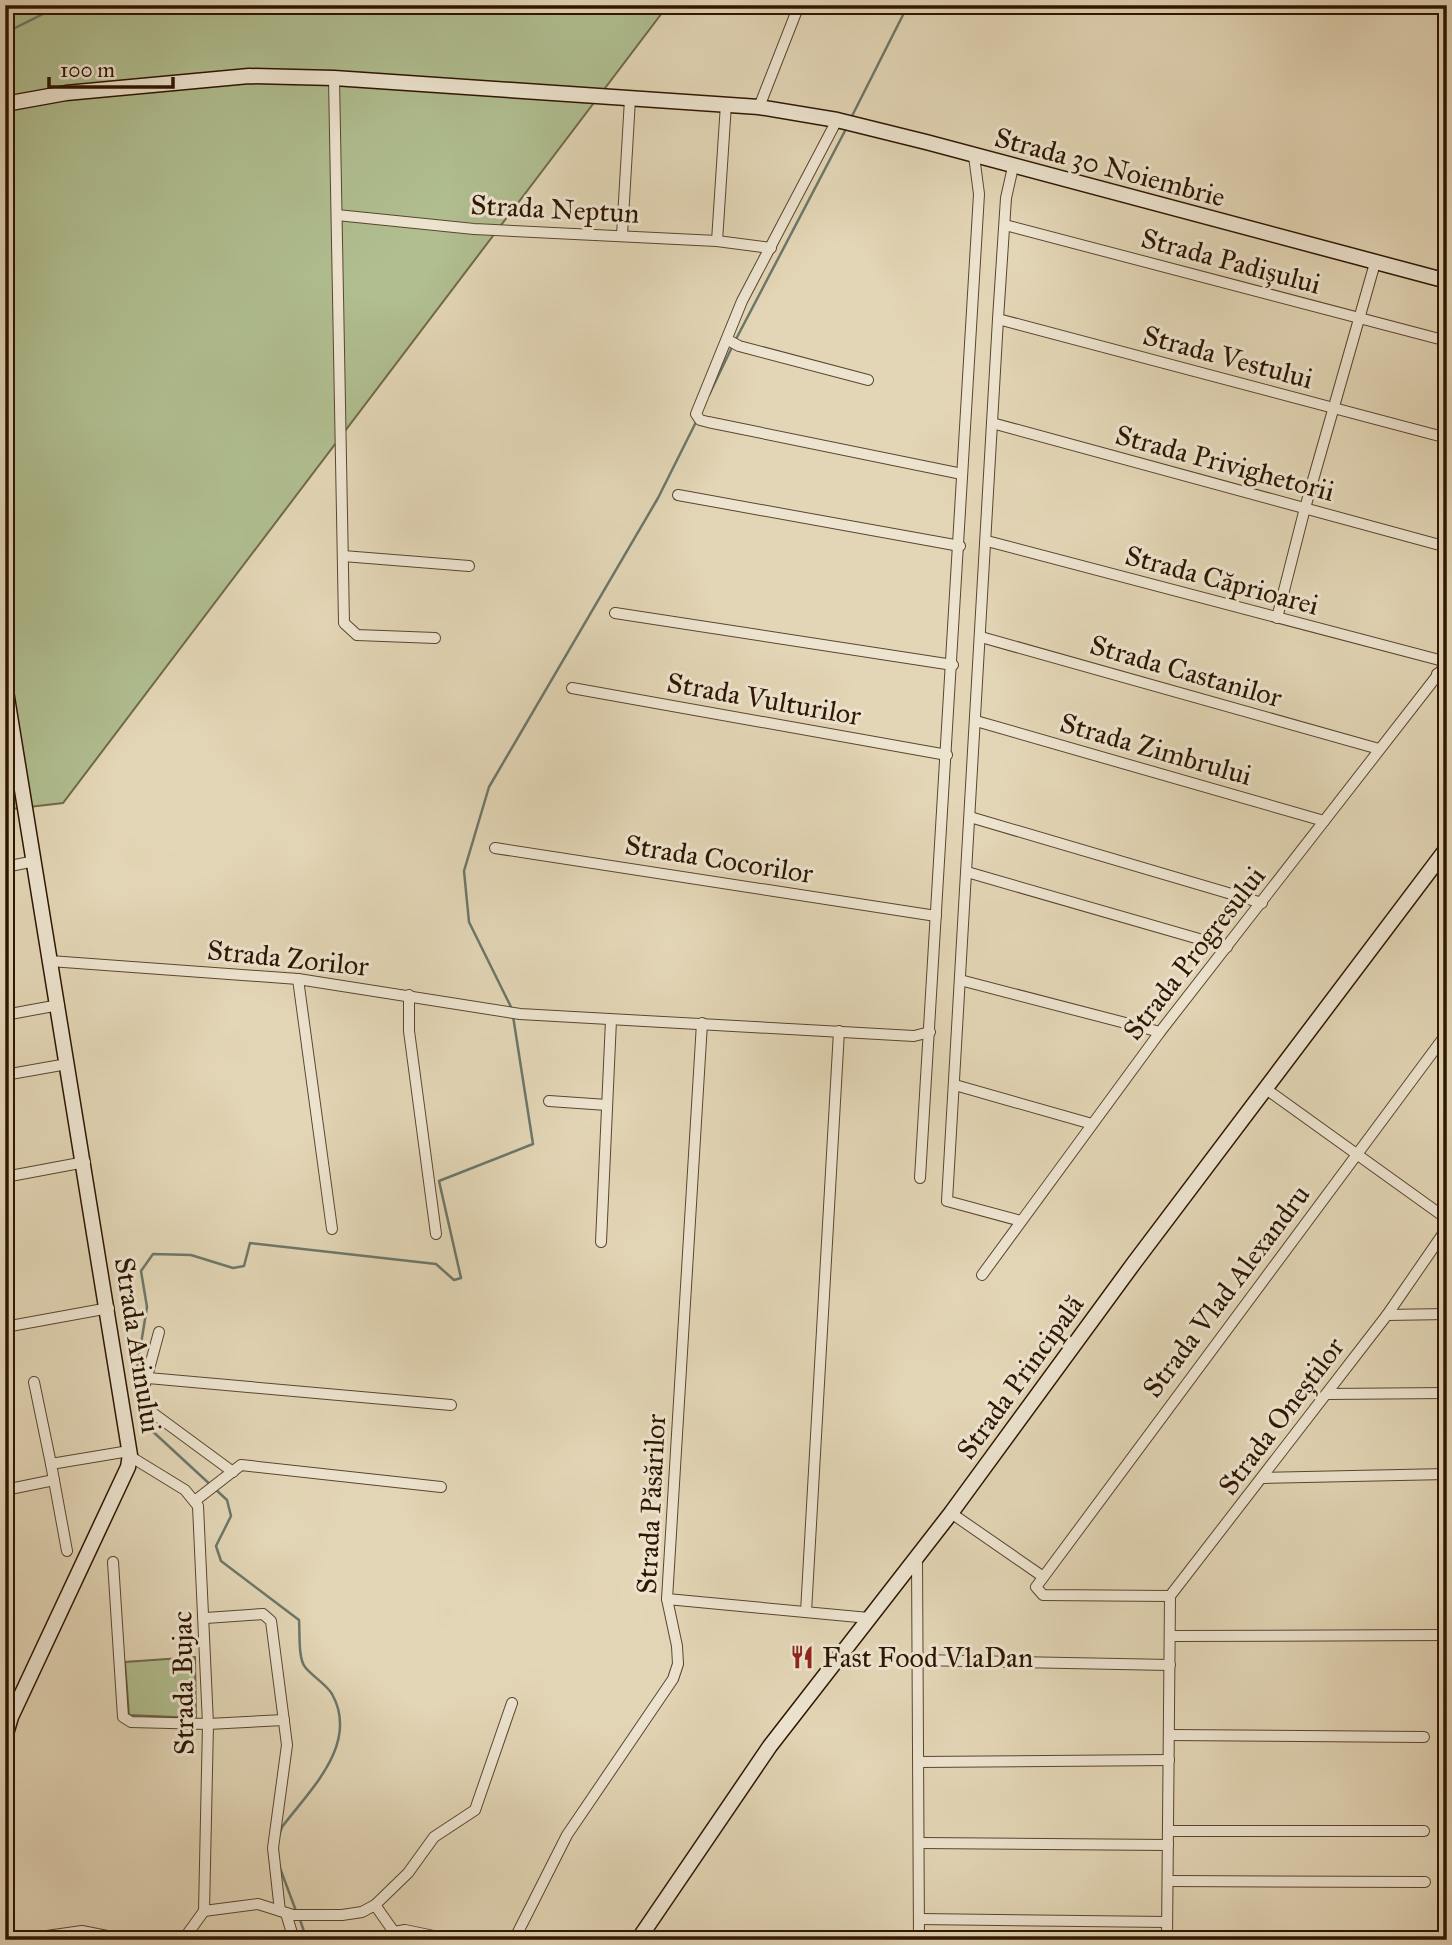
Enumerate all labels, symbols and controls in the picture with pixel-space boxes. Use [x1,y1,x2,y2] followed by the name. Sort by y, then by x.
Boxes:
[49,46,173,90] scale bar
[60,57,115,83] text: 100 m
[991,119,1229,215] street label: Strada 30 Noiembrie
[470,187,640,231] street label: Strada Neptun
[1137,220,1325,302] street label: Strada Padișului
[1139,318,1317,397] street label: Strada Vestului
[1112,417,1339,509] street label: Strada Privighetorii
[1121,537,1323,623] street label: Strada Căprioarei
[1086,627,1287,715] street label: Strada Castanilor
[664,665,864,733] street label: Strada Vulturilor
[1056,705,1256,793] street label: Strada Zimbrului
[622,827,816,891] street label: Strada Cocorilor
[1115,859,1273,1047] street label: Strada Progresului
[205,932,371,984] street label: Strada Zorilor
[1135,1178,1317,1404] street label: Strada Vlad Alexandru
[107,1255,169,1436] street label: Strada Arinului
[949,1288,1091,1466] street label: Strada Principală
[1210,1330,1352,1502] street label: Strada Oneștilor
[629,1413,673,1595] street label: Strada Păsărilor
[164,1611,202,1755] street label: Strada Bujac
[822,1640,1033,1675] place label: Fast Food VlaDan
[788,1643,816,1671] restaurant icon: Fast Food VlaDan

